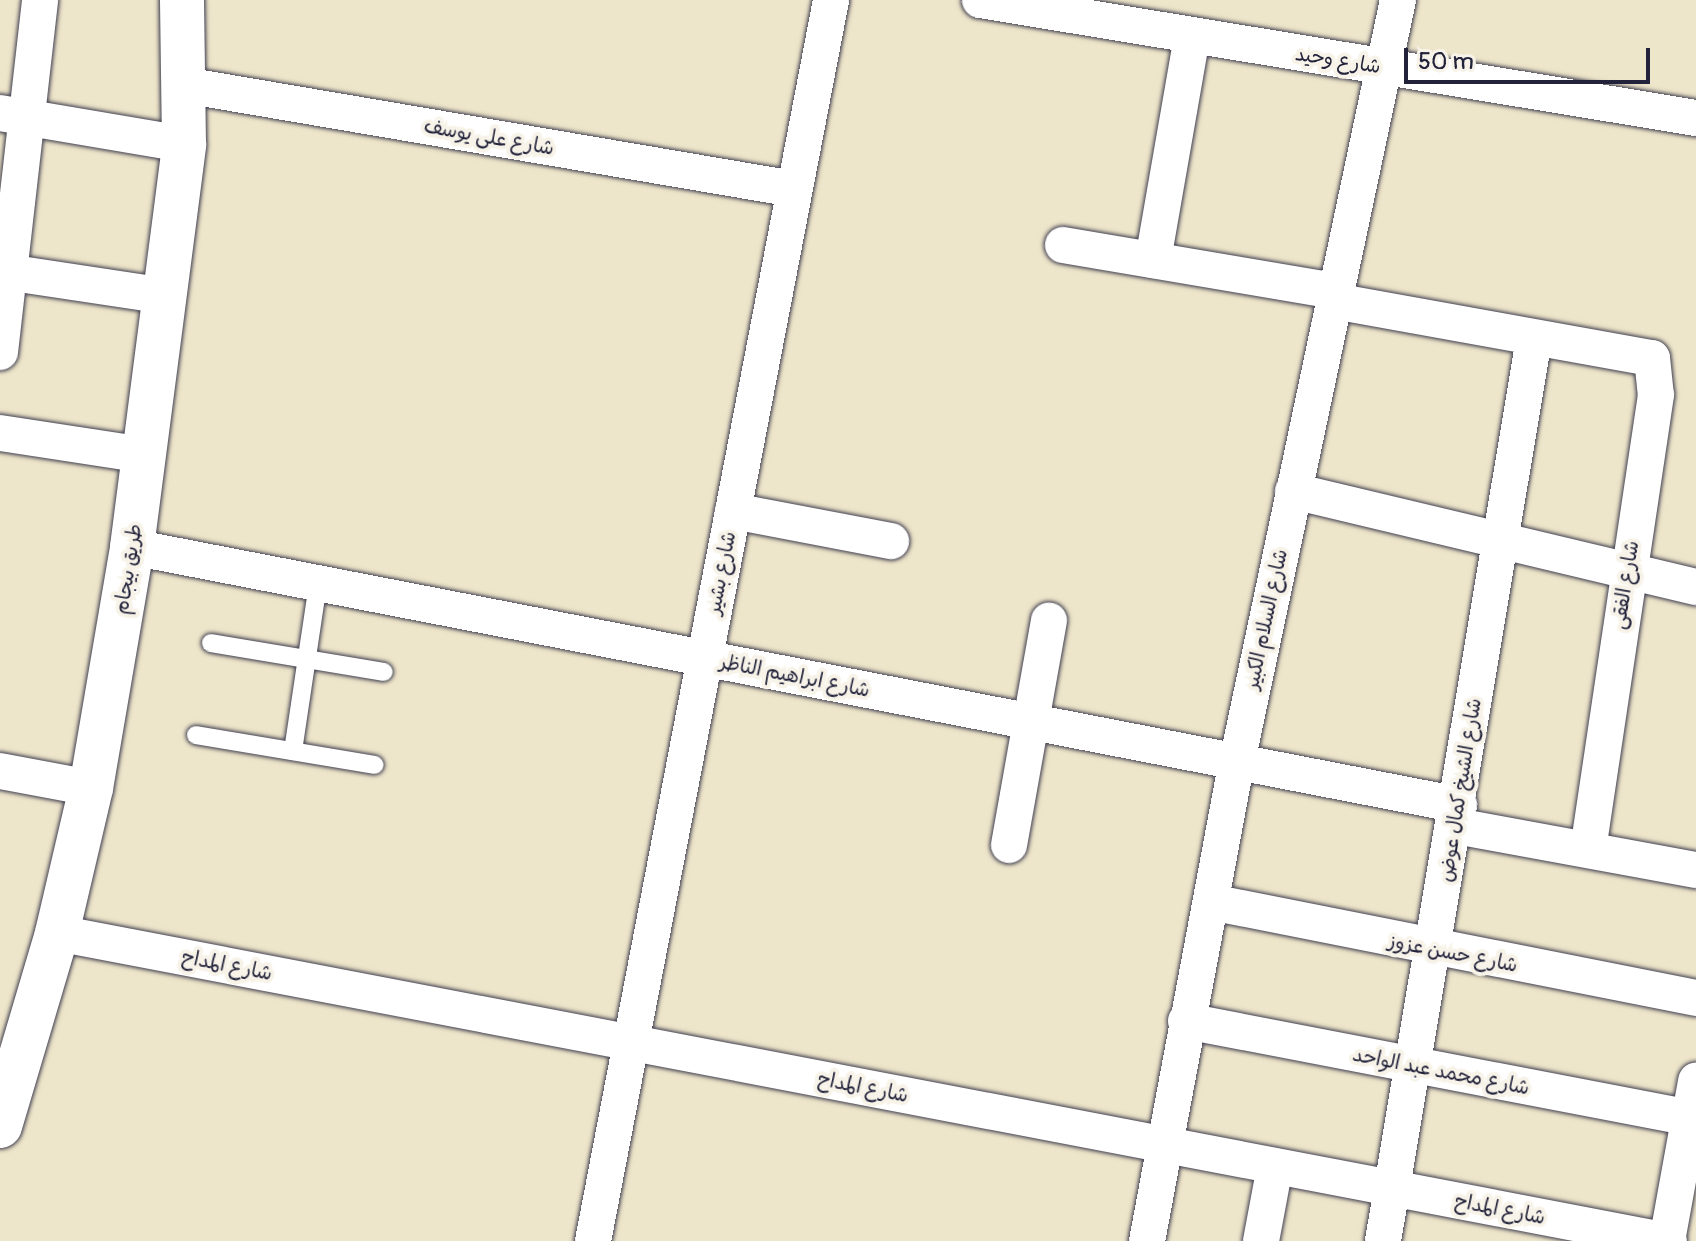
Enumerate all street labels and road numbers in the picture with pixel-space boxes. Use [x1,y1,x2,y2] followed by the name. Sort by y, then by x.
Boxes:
[1294,41,1382,79] street label: شارع وحيد
[422,114,556,160] street label: شارع على يوسف
[109,522,147,616] street label: طريق بيجام
[701,529,741,617] street label: شارع بشير
[1606,539,1644,631] street label: شارع الفقى
[1239,547,1293,691] street label: شارع السلام الكبير
[718,650,872,702] street label: شارع ابراهيم الناظر
[1434,696,1486,884] street label: شارع الشيخ كمال عوض
[1386,929,1520,977] street label: شارع حسن عزوز
[180,944,274,986] street label: شارع المداح
[1350,1042,1532,1100] street label: شارع محمد عبد الواحد
[816,1066,910,1108] street label: شارع المداح
[1453,1188,1547,1230] street label: شارع المداح

